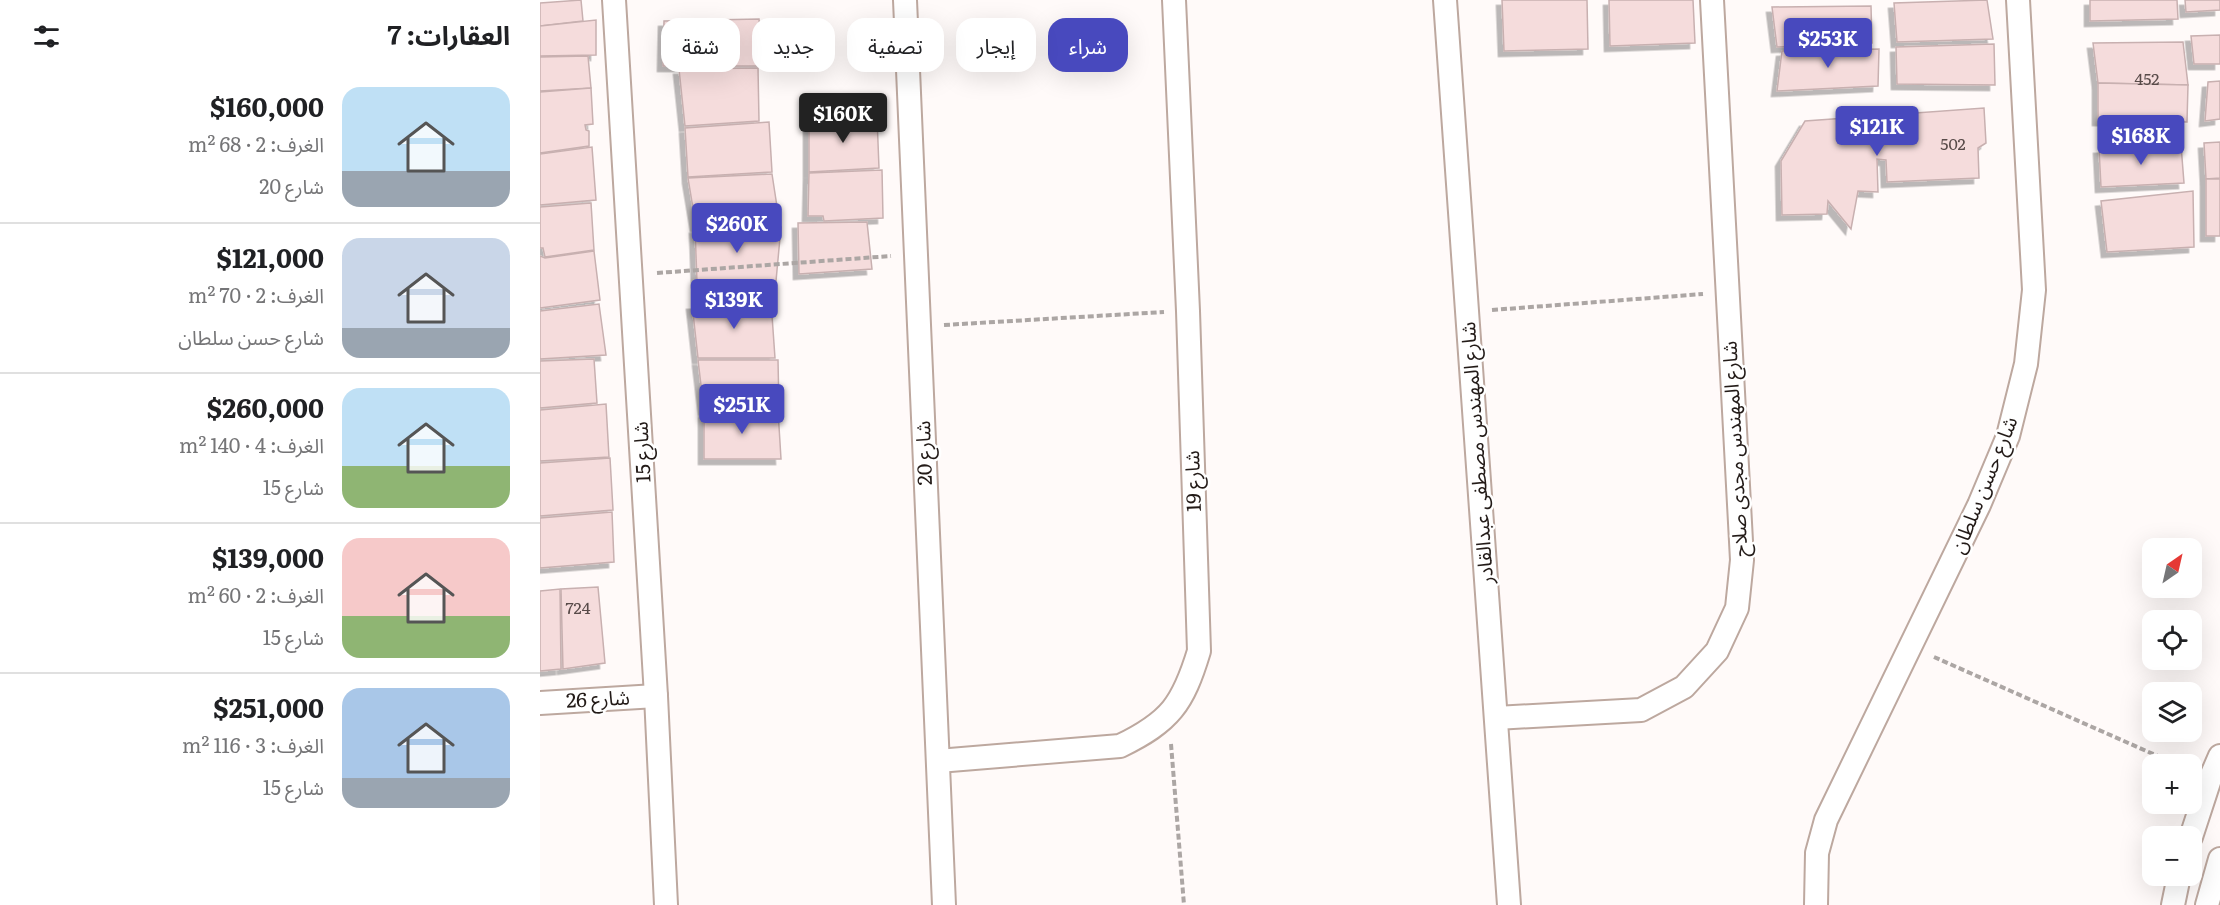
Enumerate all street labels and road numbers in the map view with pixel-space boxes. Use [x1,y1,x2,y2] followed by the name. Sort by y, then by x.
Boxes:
[1451,321,1501,586] street label: شارع المهندس مصطفى عبدالقادر
[1712,340,1756,558] street label: شارع المهندس مجدى صلاح
[1941,411,2025,558] street label: شارع حسن سلطان
[906,420,940,486] street label: شارع 20
[623,421,659,483] street label: شارع 15
[1175,450,1209,512] street label: شارع 19
[565,680,631,716] street label: شارع 26

